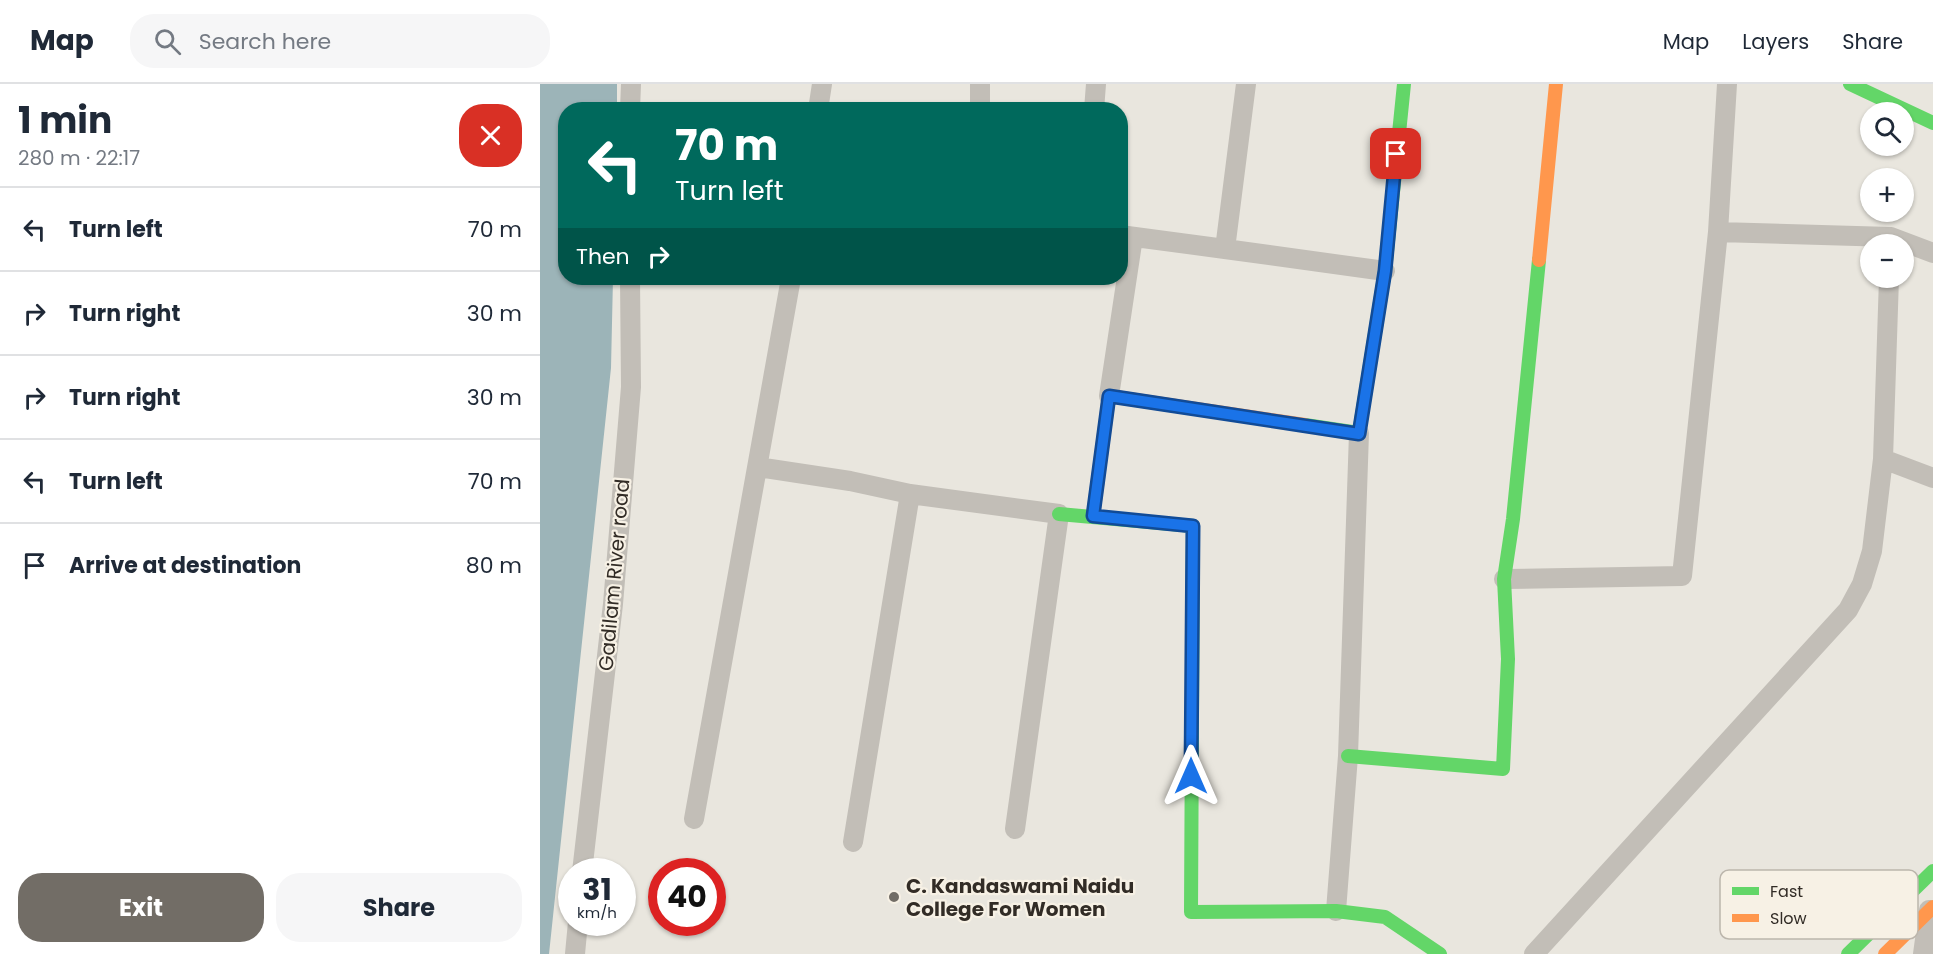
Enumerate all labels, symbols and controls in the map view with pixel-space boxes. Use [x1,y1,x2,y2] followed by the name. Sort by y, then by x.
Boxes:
[130,14,550,68] search box
[30,21,94,60] text: Map
[151,25,184,58] icon: search
[199,26,331,57] text: Search here
[1663,27,1709,56] text: Map
[1742,27,1809,56] text: Layers
[1842,27,1903,56] text: Share
[18,95,112,146] text: 1 min
[1860,102,1914,288] map controls
[1860,102,1914,156] button: search
[459,104,522,167] button: close
[675,116,778,175] text: 70 m
[576,126,654,204] icon: left
[1370,128,1421,179] pin
[1379,137,1412,170] icon: arrive
[18,144,140,172] text: 280 m · 22:17
[1860,168,1914,222] button: +
[675,172,784,209] text: Turn left
[18,213,51,246] icon: left
[69,214,163,245] text: Turn left
[468,214,522,245] text: 70 m
[1860,234,1914,288] button: −
[642,240,675,273] icon: right
[576,241,630,272] text: Then
[18,297,51,330] icon: right
[69,298,180,329] text: Turn right
[467,298,522,329] text: 30 m
[18,381,51,414] icon: right
[69,382,180,413] text: Turn right
[467,382,522,413] text: 30 m
[18,465,51,498] icon: left
[69,466,163,497] text: Turn left
[468,466,522,497] text: 70 m
[592,478,636,672] street label: Gadilam River road
[18,549,51,582] icon: arrive
[69,550,301,581] text: Arrive at destination
[466,550,522,581] text: 80 m
[1159,744,1223,808] position arrow
[648,858,726,936] speed limit sign: 40
[582,868,612,911] text: 31
[1720,870,1918,939] legend
[906,872,1134,923] place label: C. Kandaswami Naidu College For Women
[18,873,264,942] button: Exit
[276,873,522,942] button: Share
[1770,880,1803,903] text: Fast
[887,890,901,904] marker: C. Kandaswami Naidu College For Women
[577,902,617,923] text: km/h
[1770,907,1807,930] text: Slow

